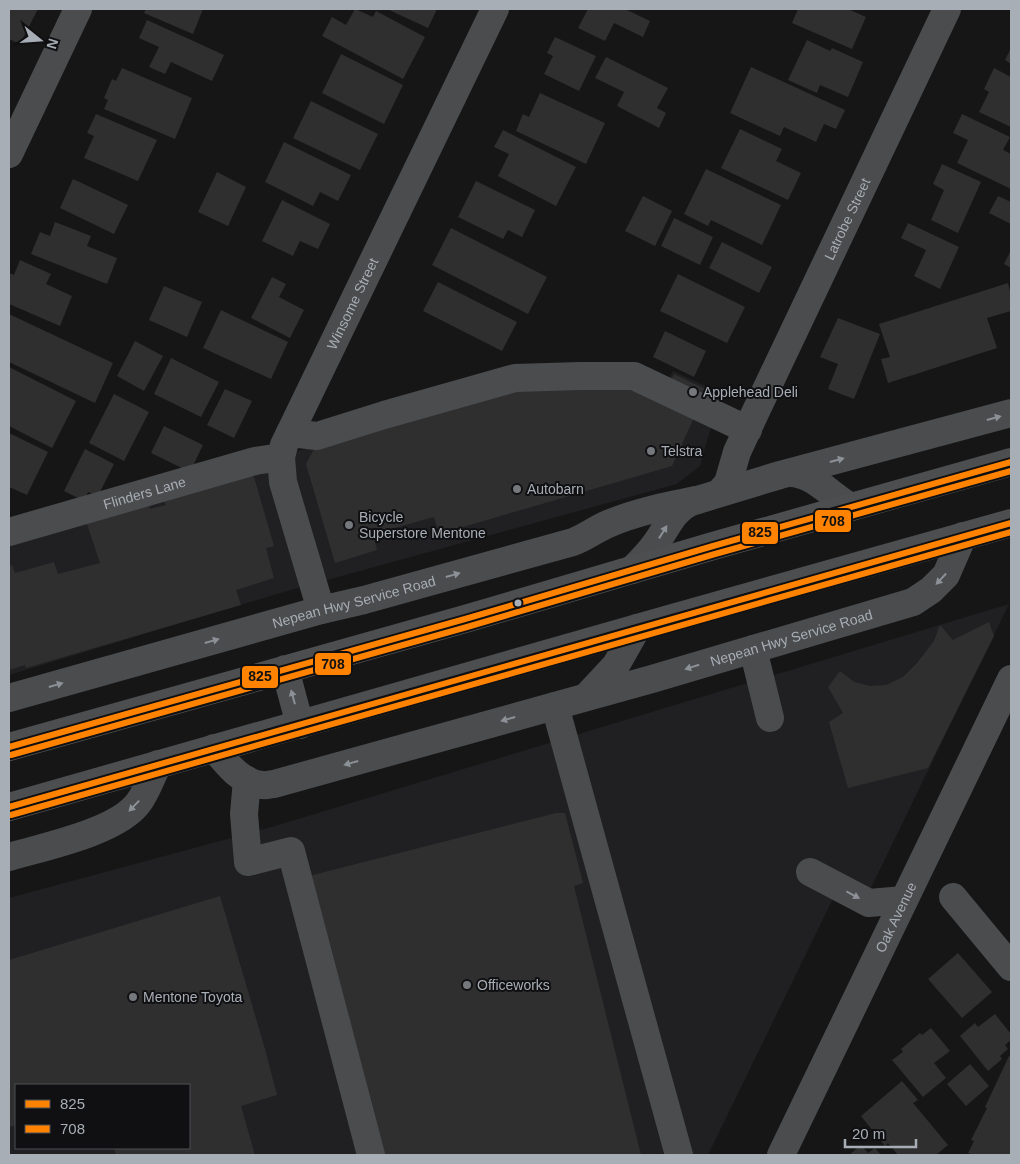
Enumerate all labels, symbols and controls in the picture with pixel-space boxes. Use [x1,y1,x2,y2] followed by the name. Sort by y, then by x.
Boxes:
[15,15,65,65] north arrow
[43,37,62,51] text: N
[821,175,874,263] street label: Latrobe Street
[323,255,381,352] street label: Winsome Street
[703,384,798,400] place label: Applehead Deli
[687,386,699,398] marker: Applehead Deli
[986,414,1001,422] one-way arrow
[661,443,702,459] place label: Telstra
[645,445,657,457] marker: Telstra
[829,456,844,464] one-way arrow
[101,473,188,512] street label: Flinders Lane
[527,481,584,497] place label: Autobarn
[511,483,523,495] marker: Autobarn
[359,509,486,541] place label: Bicycle Superstore Mentone
[814,509,852,533] line badge: 708
[821,513,845,529] text: 708
[343,519,355,531] marker: Bicycle Superstore Mentone
[741,521,779,545] line badge: 825
[748,524,772,540] text: 825
[658,526,668,539] one-way arrow
[446,571,461,579] one-way arrow
[270,573,437,631] street label: Nepean Hwy Service Road
[935,573,947,585] one-way arrow
[513,598,523,608] unlabelled marker
[708,606,874,669] street label: Nepean Hwy Service Road
[205,636,220,644] one-way arrow
[314,652,352,676] line badge: 708
[321,656,345,672] text: 708
[684,664,699,672] one-way arrow
[241,665,279,689] line badge: 825
[248,668,272,684] text: 825
[48,681,63,689] one-way arrow
[288,690,296,705] one-way arrow
[500,715,515,723] one-way arrow
[344,759,359,767] one-way arrow
[128,800,140,812] one-way arrow
[872,879,920,955] street label: Oak Avenue
[846,891,861,899] one-way arrow
[477,977,550,993] place label: Officeworks
[461,979,473,991] marker: Officeworks
[143,989,243,1005] place label: Mentone Toyota
[127,991,139,1003] marker: Mentone Toyota
[15,1084,190,1149] legend
[60,1095,85,1112] text: 825
[845,1116,916,1148] scale bar
[60,1120,85,1137] text: 708
[852,1125,885,1142] text: 20 m

